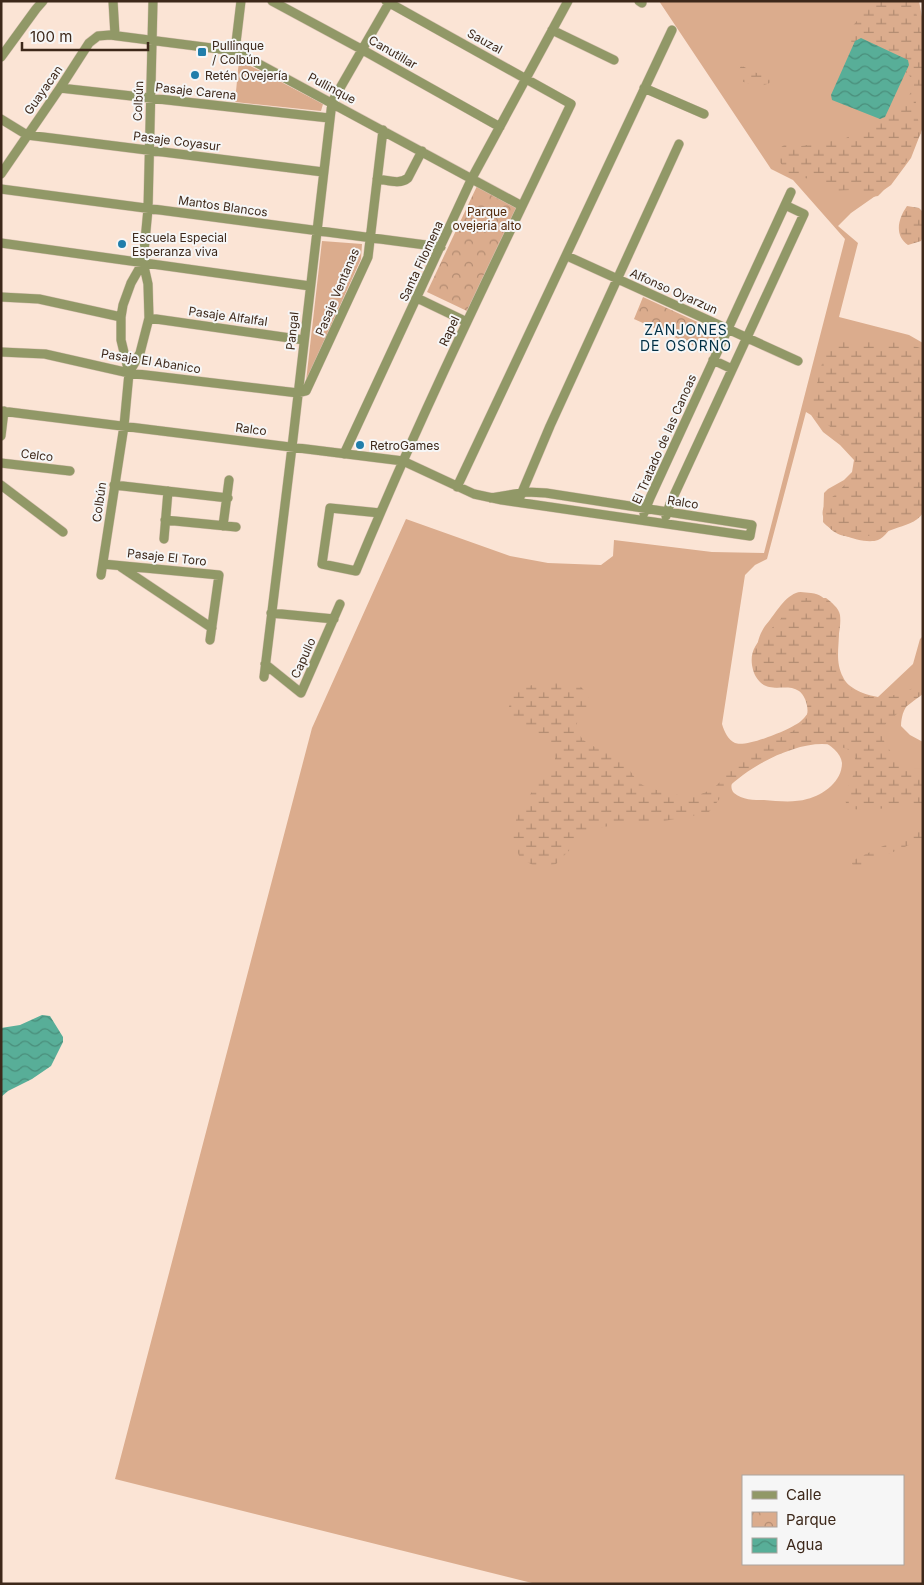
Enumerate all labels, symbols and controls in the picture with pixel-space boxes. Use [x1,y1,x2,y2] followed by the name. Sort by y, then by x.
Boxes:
[22,20,149,52] scale bar
[465,25,505,57] street label: Sauzal
[30,27,72,46] text: 100 m
[366,32,420,72] street label: Canutillar
[212,38,264,67] place label: Pullinque / Colbún
[196,46,208,58] marker: Pullinque / Colbún
[21,62,65,118] street label: Guayacan
[205,68,288,83] place label: Retén Ovejería
[189,69,201,81] marker: Retén Ovejería
[306,69,358,107] street label: Pullinque
[155,79,237,103] street label: Pasaje Carena
[130,81,146,121] street label: Colbún
[132,128,222,154] street label: Pasaje Coyasur
[177,192,269,220] street label: Mantos Blancos
[453,204,521,233] park label: Parque ovejeria alto
[396,218,446,304] street label: Santa Filomena
[132,230,227,259] place label: Escuela Especial Esperanza viva
[116,238,128,250] marker: Escuela Especial Esperanza viva
[312,246,362,338] street label: Pasaje Ventanas
[628,265,720,317] street label: Alfonso Oyarzun
[187,303,269,329] street label: Pasaje Alfalfal
[283,311,301,351] street label: Pangal
[436,313,462,349] street label: Rapel
[640,321,732,354] district label: ZANJONES DE OSORNO
[100,346,202,376] street label: Pasaje El Abanico
[629,372,699,506] street label: El Tratado de las Canoas
[235,420,267,438] street label: Ralco
[370,438,440,453] place label: RetroGames
[354,439,366,451] marker: RetroGames
[20,446,54,464] street label: Celco
[89,481,109,523] street label: Colbún
[666,492,700,512] street label: Ralco
[127,545,207,569] street label: Pasaje El Toro
[287,635,319,681] street label: Capullo
[742,1475,904,1565] legend
[786,1485,821,1504] text: Calle
[786,1510,836,1529] text: Parque
[786,1535,823,1554] text: Agua

